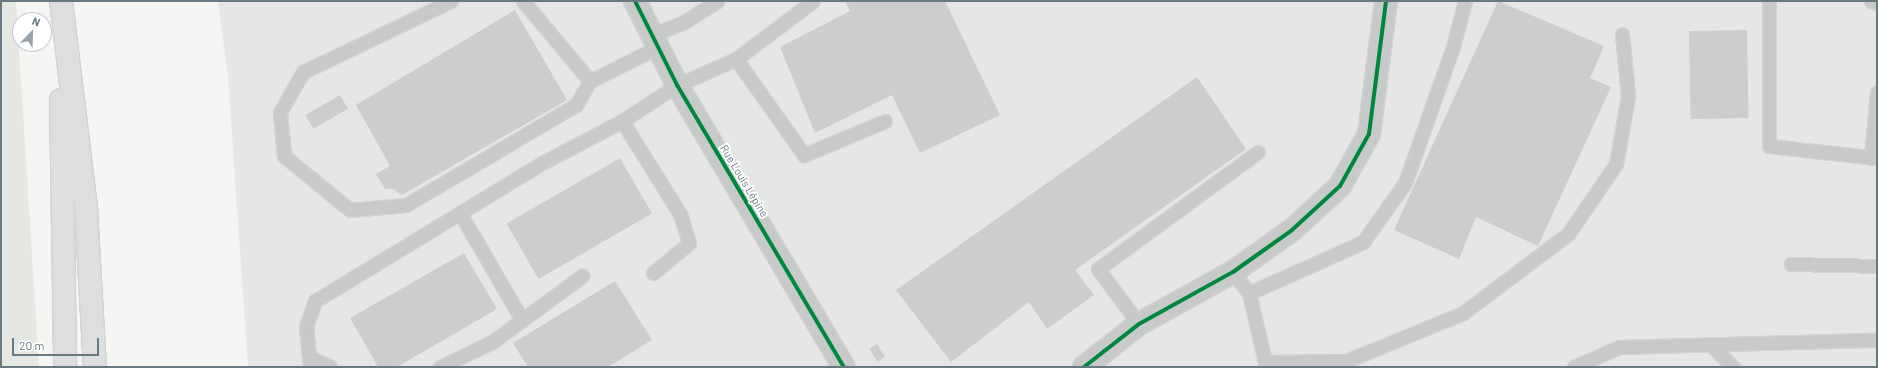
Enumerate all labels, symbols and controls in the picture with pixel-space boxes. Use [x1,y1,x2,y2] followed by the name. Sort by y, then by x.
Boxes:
[12,12,52,52] north arrow
[31,14,42,29] text: N
[717,143,771,219] street label: Rue Louis Lépine
[14,330,101,356] scale bar
[19,338,45,352] text: 20 m

